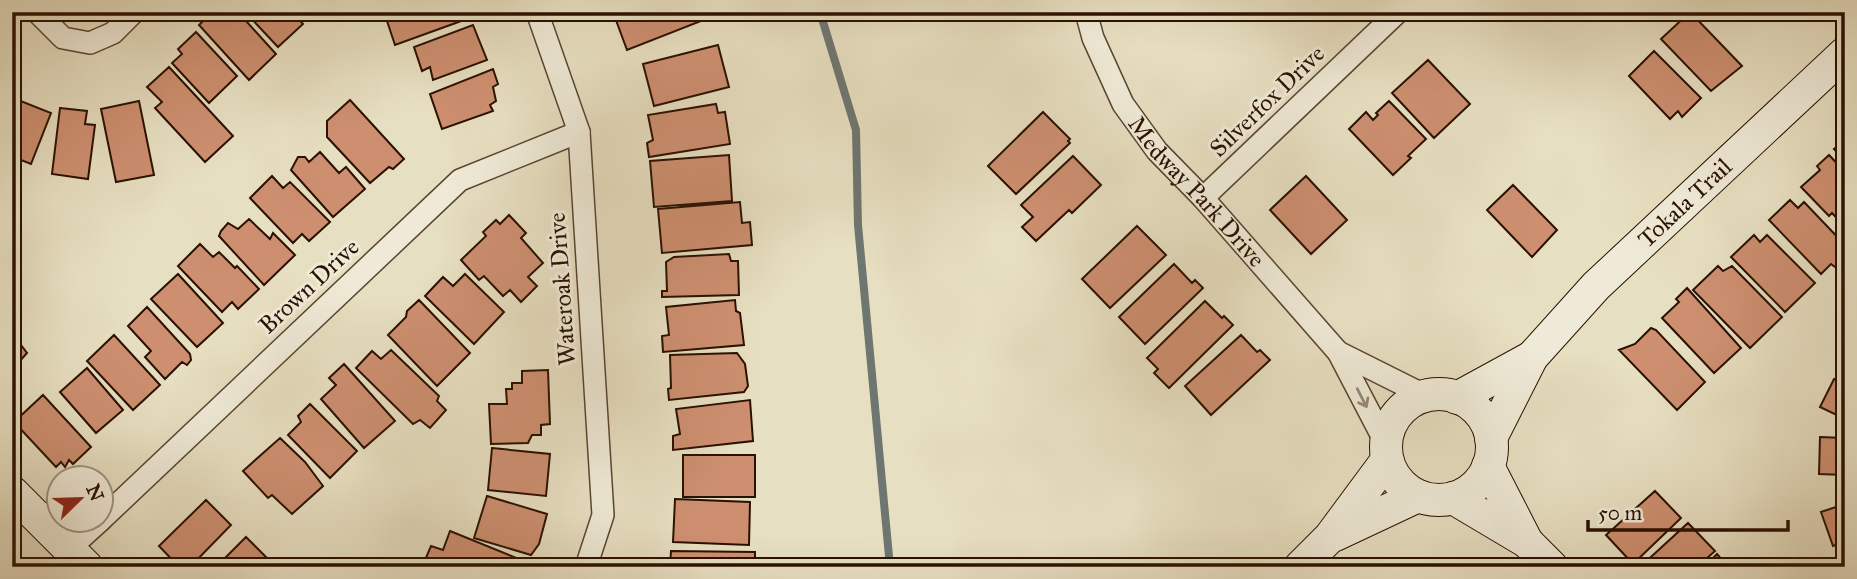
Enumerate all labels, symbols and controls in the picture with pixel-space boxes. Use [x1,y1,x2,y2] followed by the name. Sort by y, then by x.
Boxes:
[1203,39,1331,163] street label: Silverfox Drive
[1122,110,1272,273] street label: Medway Park Drive
[1632,151,1738,254] street label: Tokala Trail
[542,211,582,367] street label: Wateroak Drive
[253,232,365,340] street label: Brown Drive
[1356,387,1370,408] one-way arrow
[46,463,116,534] north arrow
[81,481,109,504] text: N
[1588,488,1787,532] scale bar
[1598,500,1643,526] text: 50 m

